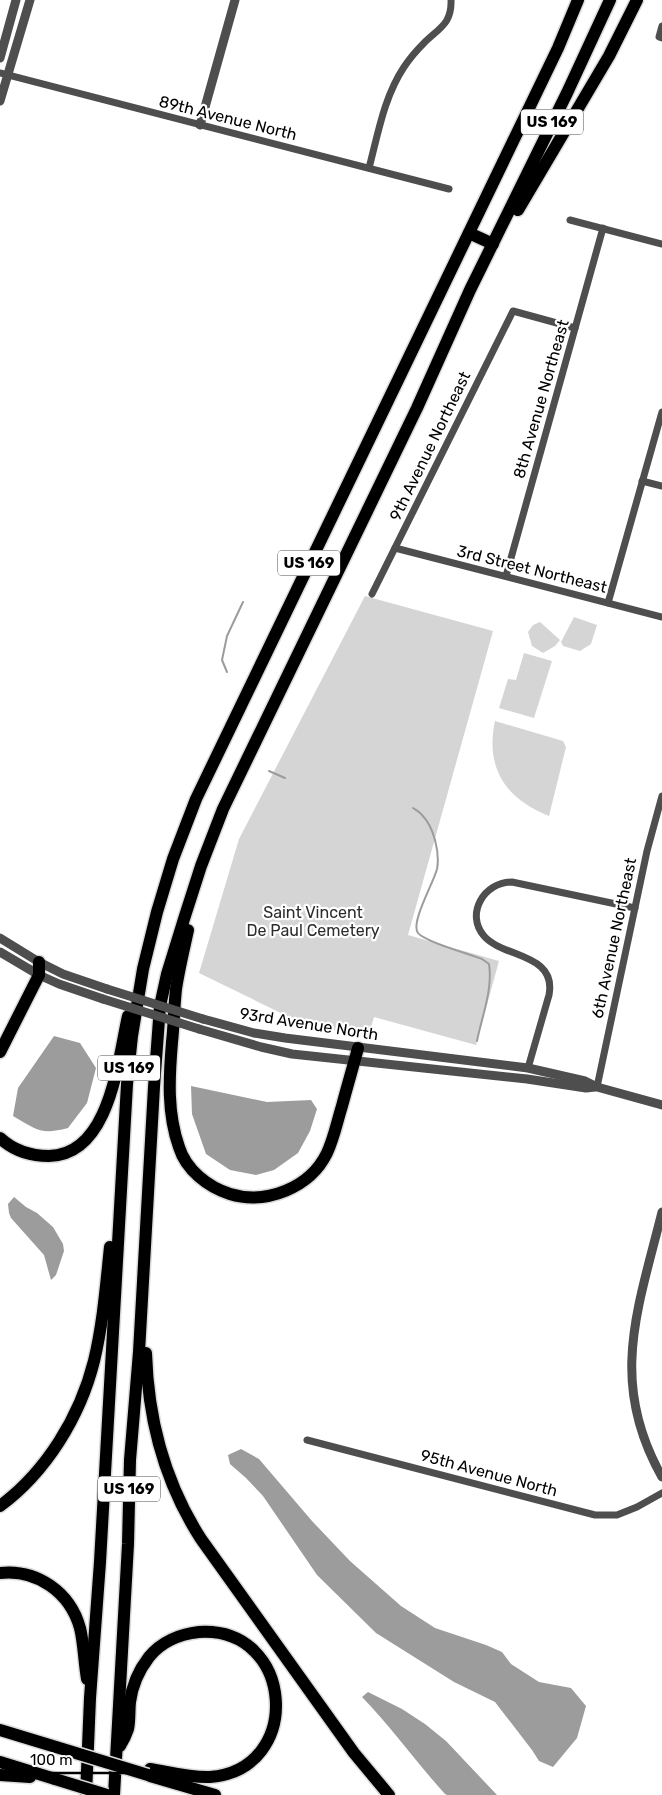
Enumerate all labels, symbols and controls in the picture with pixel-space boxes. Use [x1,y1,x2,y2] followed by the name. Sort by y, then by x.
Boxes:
[157,92,299,144] street label: 89th Avenue North
[521,110,583,134] road number: US 169
[509,317,573,481] street label: 8th Avenue Northeast
[386,368,474,524] street label: 9th Avenue Northeast
[455,541,609,597] street label: 3rd Street Northeast
[278,550,340,576] road number: US 169
[588,856,640,1020] street label: 6th Avenue Northeast
[246,903,380,940] park label: Saint Vincent De Paul Cemetery
[238,1004,380,1044] street label: 93rd Avenue North
[98,1056,160,1080] road number: US 169
[419,1446,559,1500] street label: 95th Avenue North
[98,1476,160,1502] road number: US 169
[22,1742,126,1774] scale bar
[30,1751,72,1769] text: 100 m

